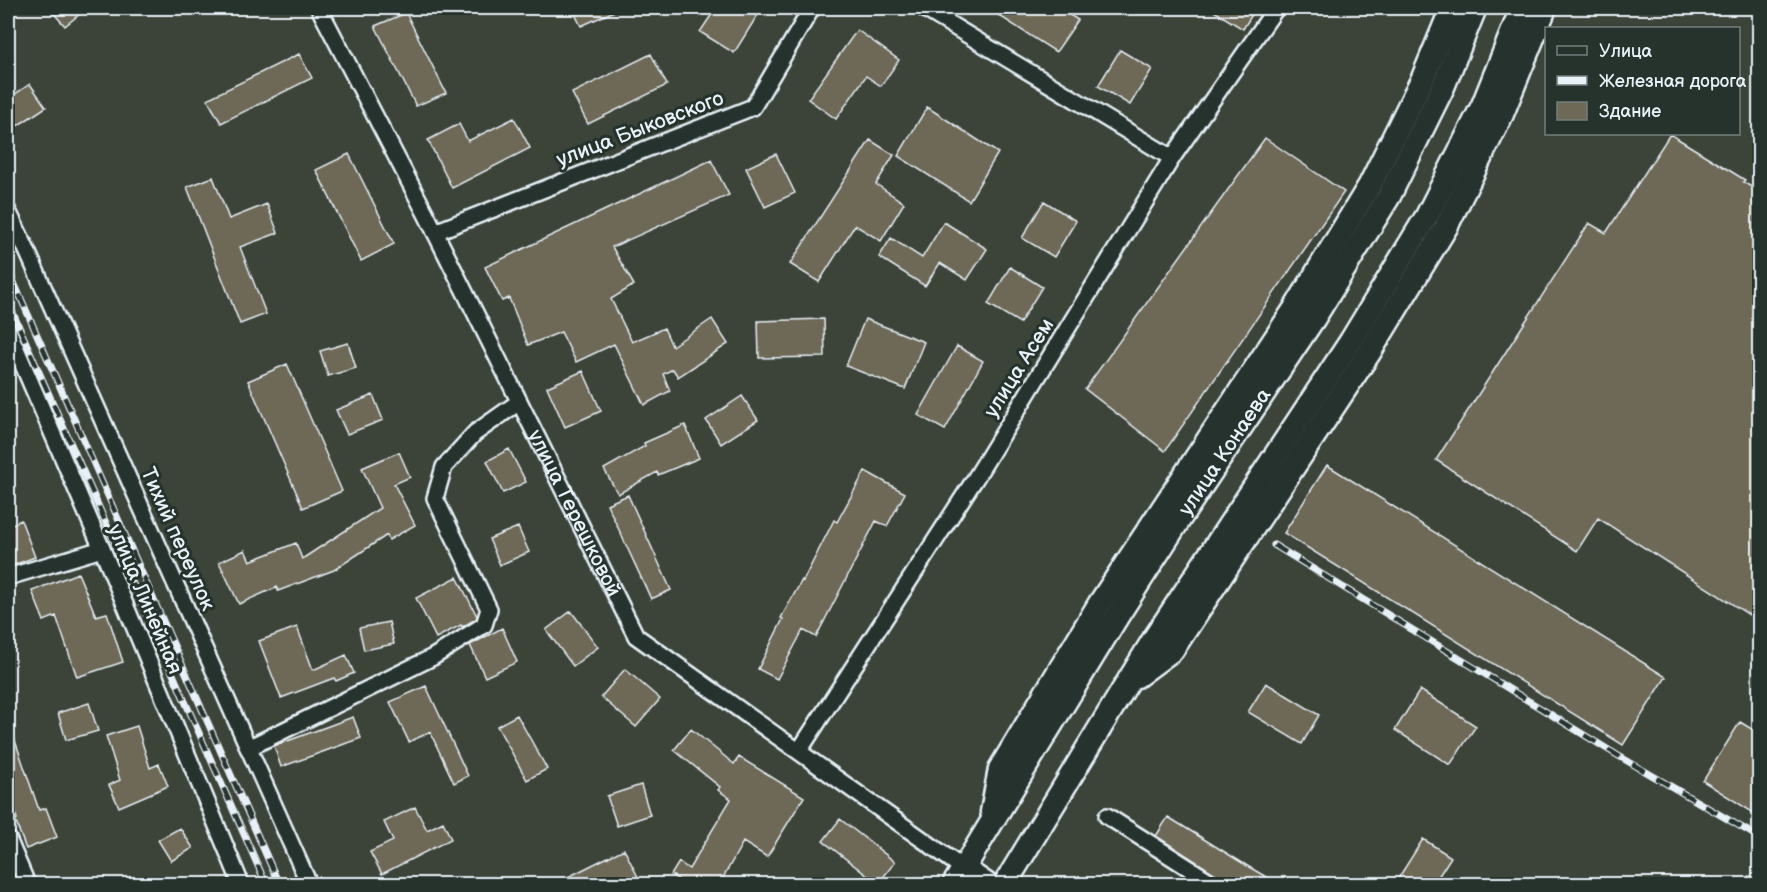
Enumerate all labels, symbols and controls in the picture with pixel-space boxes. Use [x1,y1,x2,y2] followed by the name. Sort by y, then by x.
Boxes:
[1545,27,1740,135] legend
[1599,41,1653,62] text: Улица
[1599,71,1747,92] text: Железная дорога
[553,86,727,172] street label: улица Быковского
[1599,101,1661,122] text: Здание
[979,314,1059,422] street label: улица Асем
[1173,383,1276,520] street label: улица Конаева
[523,425,627,600] street label: улица Терешковой
[135,464,221,614] street label: Тихий переулок
[102,520,188,678] street label: улица Линейная

